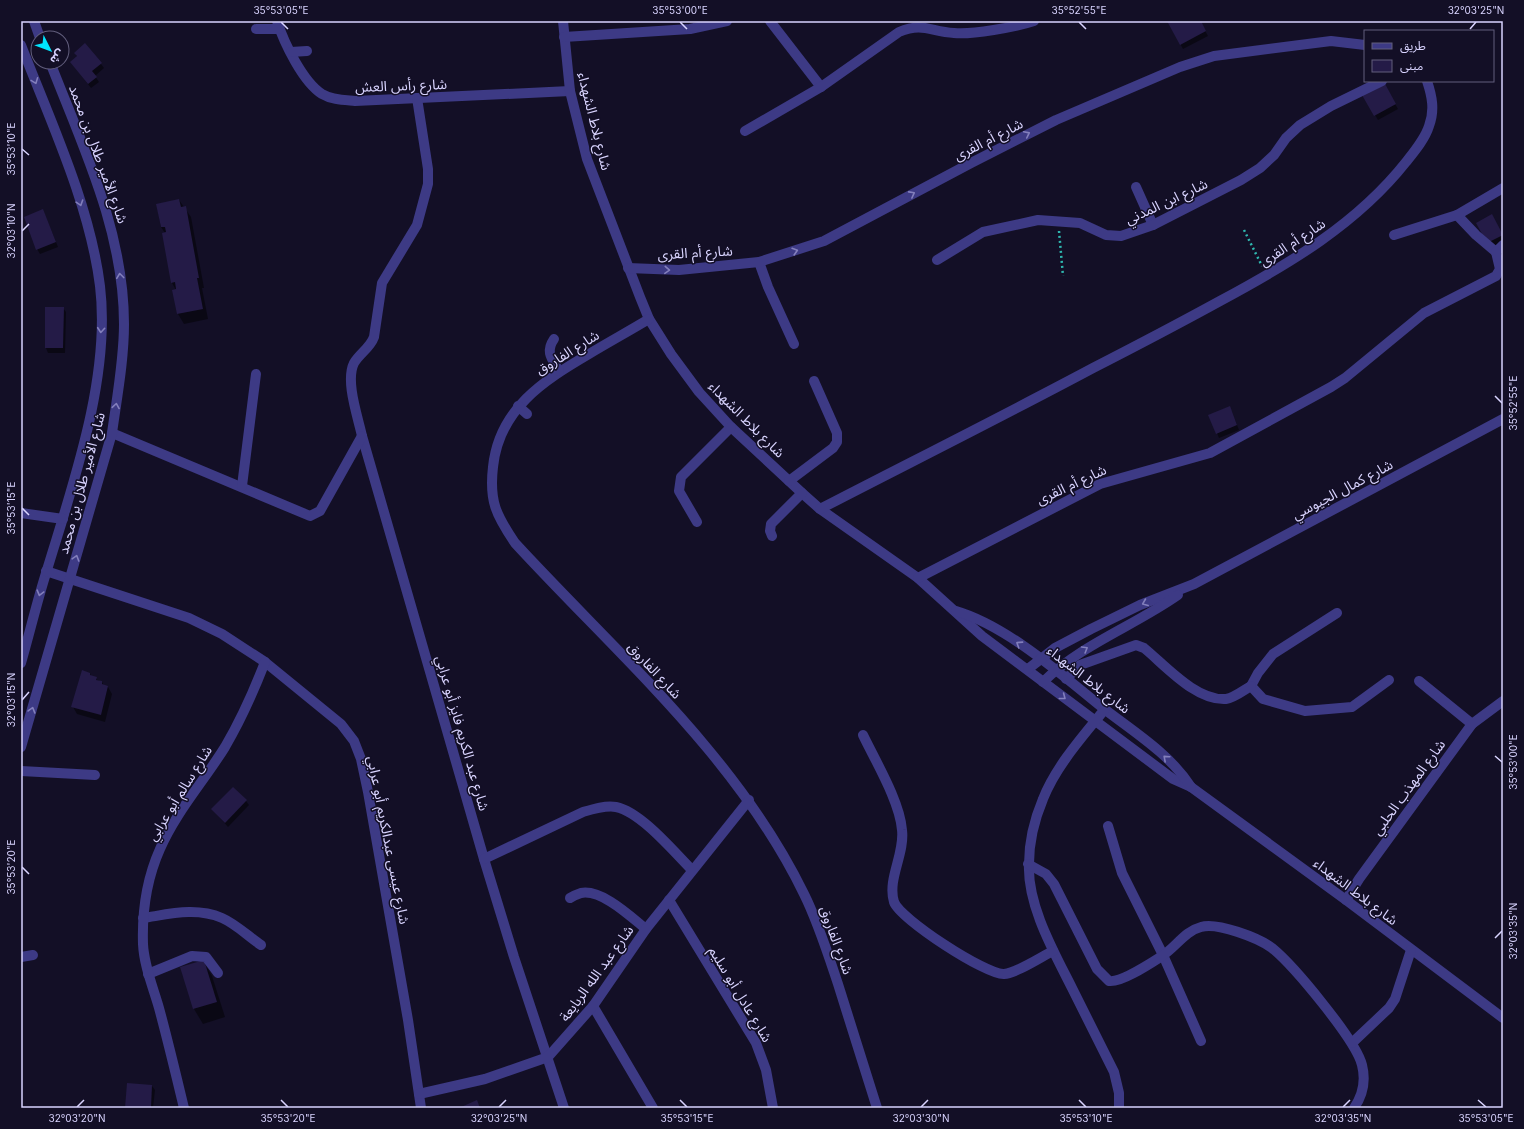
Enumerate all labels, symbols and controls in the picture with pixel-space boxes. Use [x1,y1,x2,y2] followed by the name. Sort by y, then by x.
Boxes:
[253,4,309,16] text: 35°53'05"E
[652,4,708,16] text: 35°53'00"E
[1052,4,1106,16] text: 35°52'55"E
[1448,4,1504,16] text: 32°03'25"N
[30,30,70,70] north arrow
[1364,30,1494,82] legend
[1400,38,1426,54] text: طريق
[47,46,68,67] text: ش
[1400,58,1423,73] text: مبنى
[572,70,615,173] street label: شارع بلاط الشهداء
[355,75,447,98] street label: شارع رأس العش
[30,76,38,84] one-way arrow
[63,82,132,227] street label: شارع الأمير طلال بن محمد
[951,114,1027,166] street label: شارع أم القرى
[5,122,17,176] text: 35°53'10"E
[1023,132,1031,139] one-way arrow
[1122,174,1211,230] street label: شارع ابن المدني
[908,191,915,199] one-way arrow
[75,199,84,206] one-way arrow
[5,204,17,258] text: 32°03'10"N
[1256,214,1330,272] street label: شارع أم القرى
[657,242,733,265] street label: شارع أم القرى
[792,247,799,256] one-way arrow
[664,265,670,274] one-way arrow
[116,273,125,279] one-way arrow
[532,326,603,381] street label: شارع الفاروق
[97,327,106,333] one-way arrow
[1507,376,1519,430] text: 35°52'55"E
[703,377,789,463] street label: شارع بلاط الشهداء
[111,403,120,409] one-way arrow
[54,410,111,557] street label: شارع الأمير طلال بن محمد
[1289,455,1397,526] street label: شارع كمال الجيوسي
[1033,460,1110,510] street label: شارع أم القرى
[5,482,17,534] text: 35°53'15"E
[71,555,80,562] one-way arrow
[37,589,45,596] one-way arrow
[1142,599,1149,607] one-way arrow
[622,638,686,704] street label: شارع الفاروق
[1016,641,1023,649] one-way arrow
[1042,641,1134,719] street label: شارع بلاط الشهداء
[1081,646,1088,654] one-way arrow
[430,653,493,814] street label: شارع عبد الكريم فايز أبو عرابي
[5,673,17,727] text: 32°03'15"N
[1059,692,1066,699] one-way arrow
[27,707,36,714] one-way arrow
[1507,734,1519,790] text: 35°53'00"E
[1368,736,1451,840] street label: شارع المهذب الحلبي
[143,742,218,845] street label: شارع سالم أبو عرابي
[361,754,414,926] street label: شارع عيسى عبدالكريم أبو عرابي
[1163,756,1170,763] one-way arrow
[5,839,17,895] text: 35°53'20"E
[1309,854,1401,931] street label: شارع بلاط الشهداء
[1507,903,1519,959] text: 32°03'35"N
[814,904,857,978] street label: شارع الفاروق
[555,922,639,1026] street label: شارع عبد الله الربايعة
[703,943,776,1046] street label: شارع عادل أبو سليم
[49,1112,105,1124] text: 32°03'20"N
[260,1112,316,1124] text: 35°53'20"E
[471,1112,527,1124] text: 32°03'25"N
[661,1112,713,1124] text: 35°53'15"E
[893,1112,950,1124] text: 32°03'30"N
[1059,1112,1113,1124] text: 35°53'10"E
[1315,1112,1371,1124] text: 32°03'35"N
[1458,1112,1514,1124] text: 35°53'05"E

